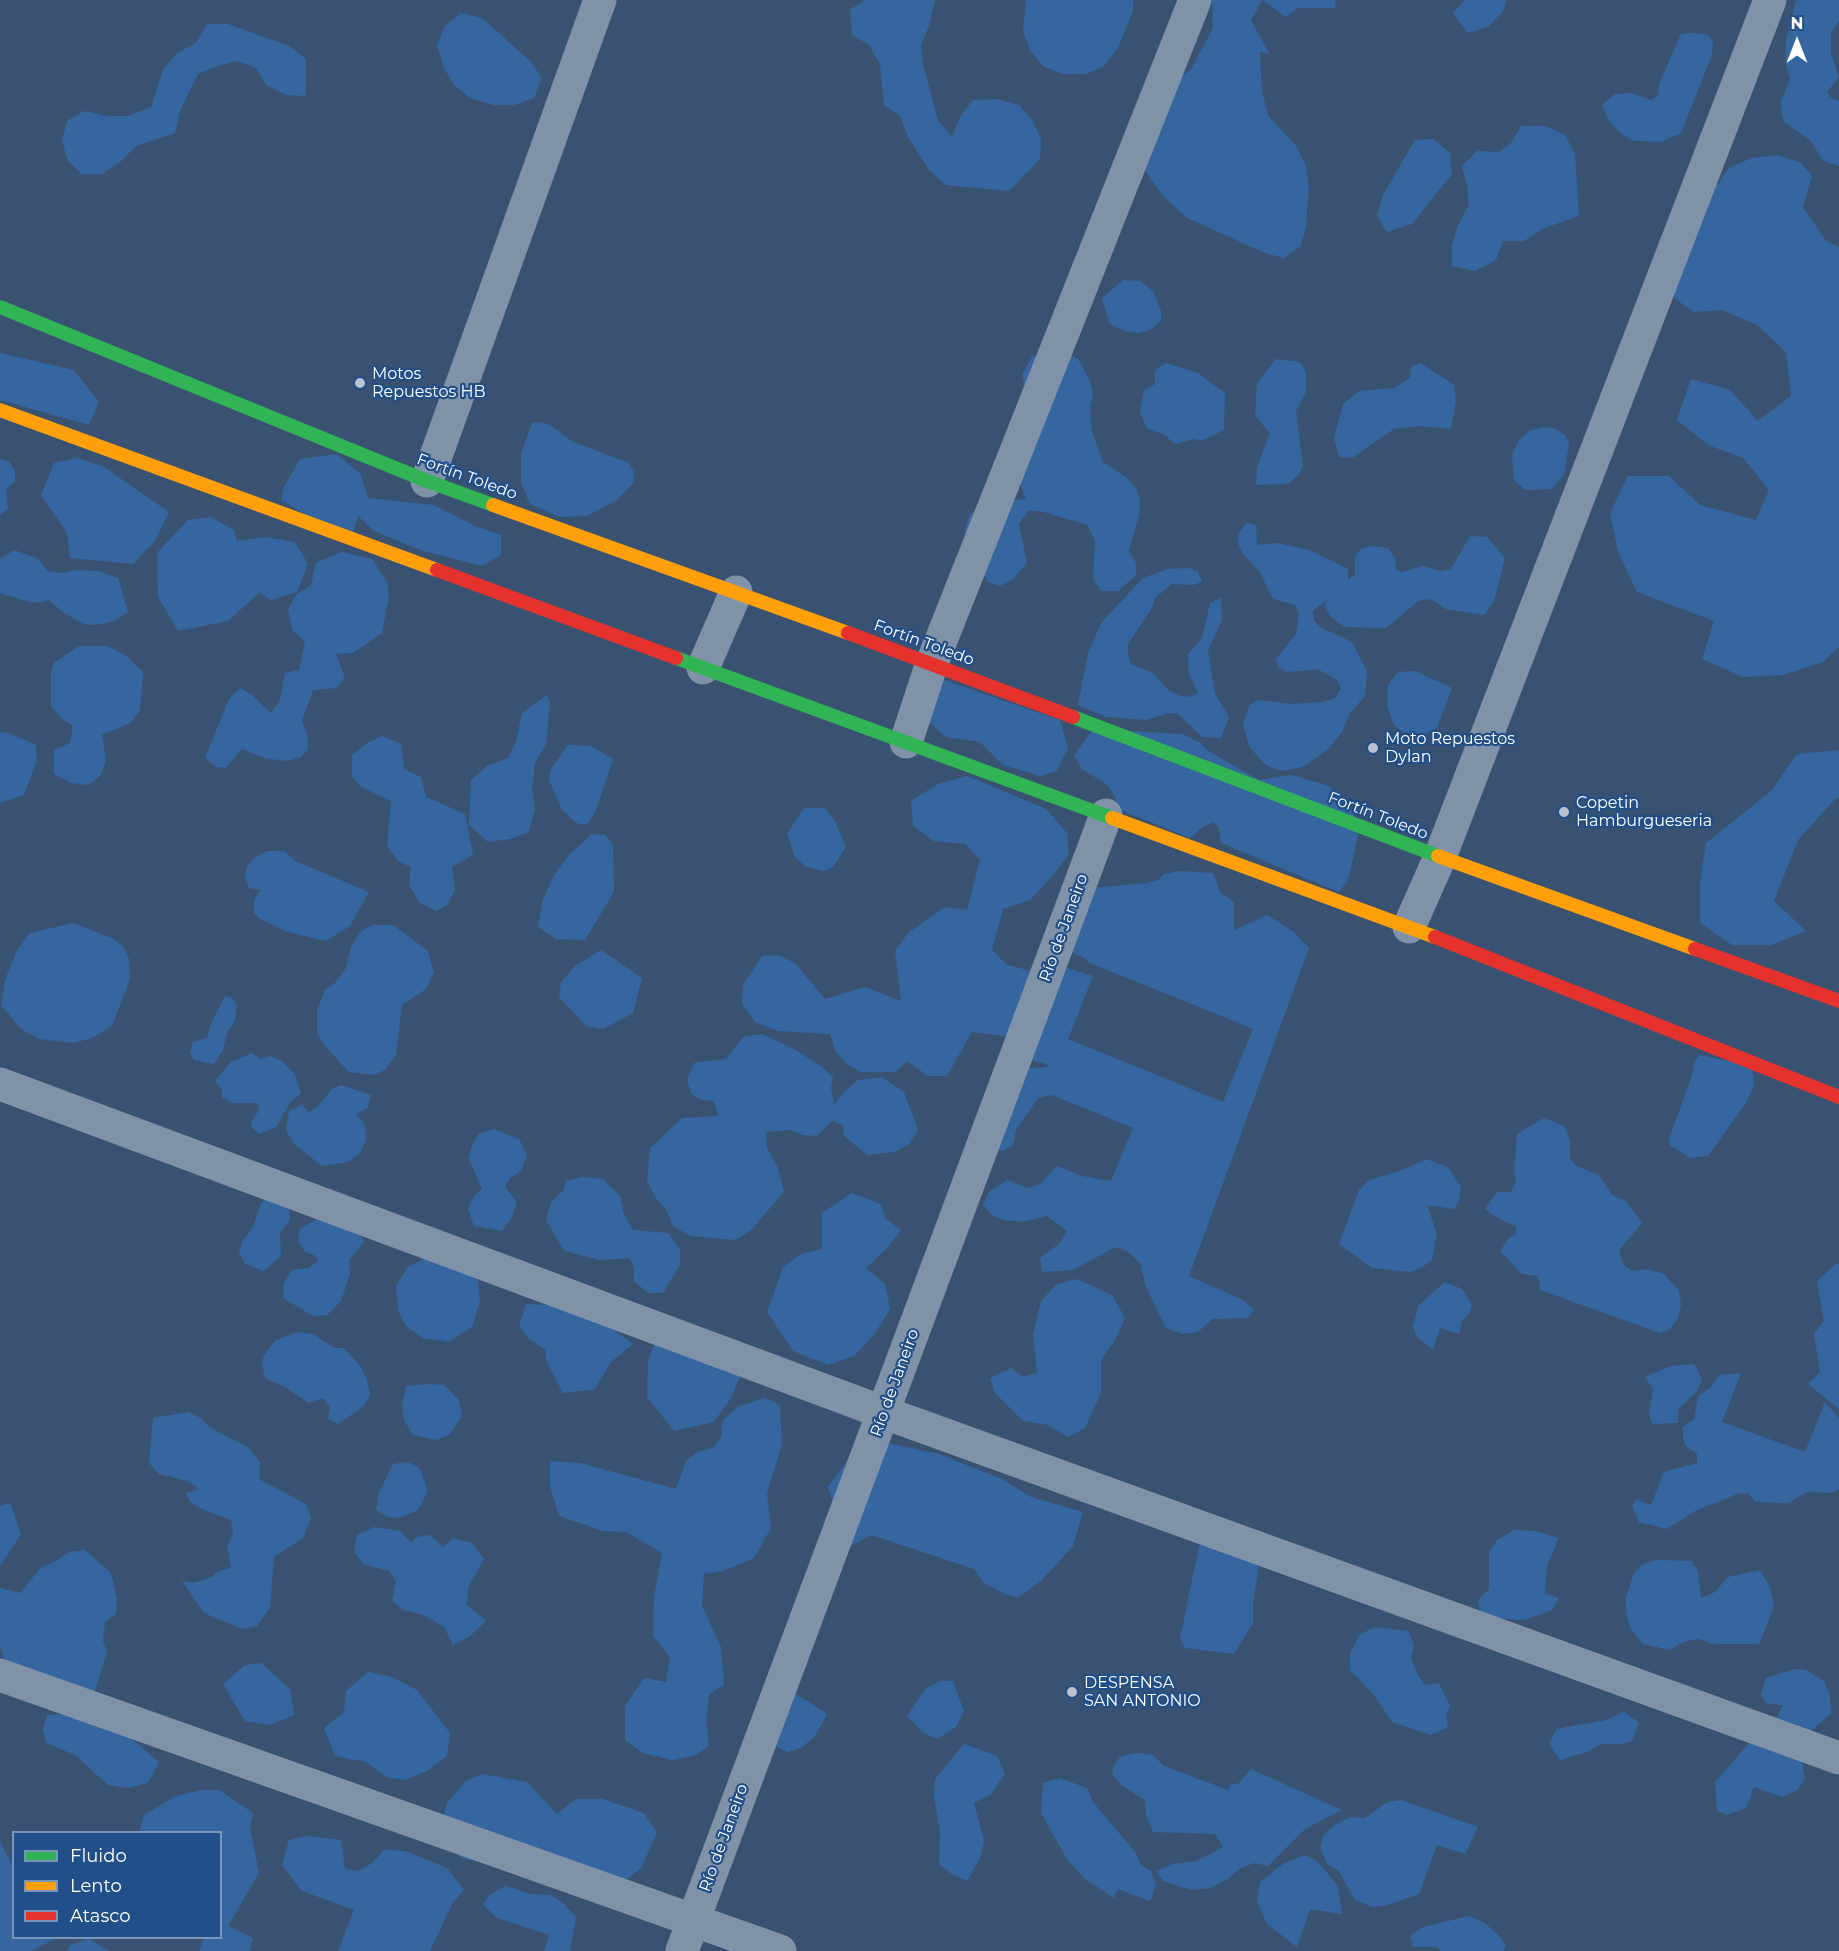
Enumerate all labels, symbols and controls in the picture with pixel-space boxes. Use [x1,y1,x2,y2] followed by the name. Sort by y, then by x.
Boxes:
[1767,12,1827,72] north arrow
[1791,14,1803,33] text: N
[372,364,486,402] place label: Motos Repuestos HB
[353,376,367,390] marker: Motos Repuestos HB
[414,450,520,504] street label: Fortín Toledo
[871,616,977,670] street label: Fortín Toledo
[1385,729,1515,767] place label: Moto Repuestos Dylan
[1366,741,1380,755] marker: Moto Repuestos Dylan
[1325,788,1431,844] street label: Fortín Toledo
[1576,793,1712,831] place label: Copetin Hamburgueseria
[1557,805,1571,819] marker: Copetin Hamburgueseria
[1036,871,1092,985] street label: Río de Janeiro
[867,1326,923,1440] street label: Río de Janeiro
[1084,1673,1201,1711] place label: DESPENSA SAN ANTONIO
[1065,1685,1079,1699] marker: DESPENSA SAN ANTONIO
[696,1781,752,1895] street label: Río de Janeiro
[12,1831,222,1939] legend
[70,1845,127,1867] text: Fluido
[70,1875,122,1897] text: Lento
[70,1905,130,1927] text: Atasco

